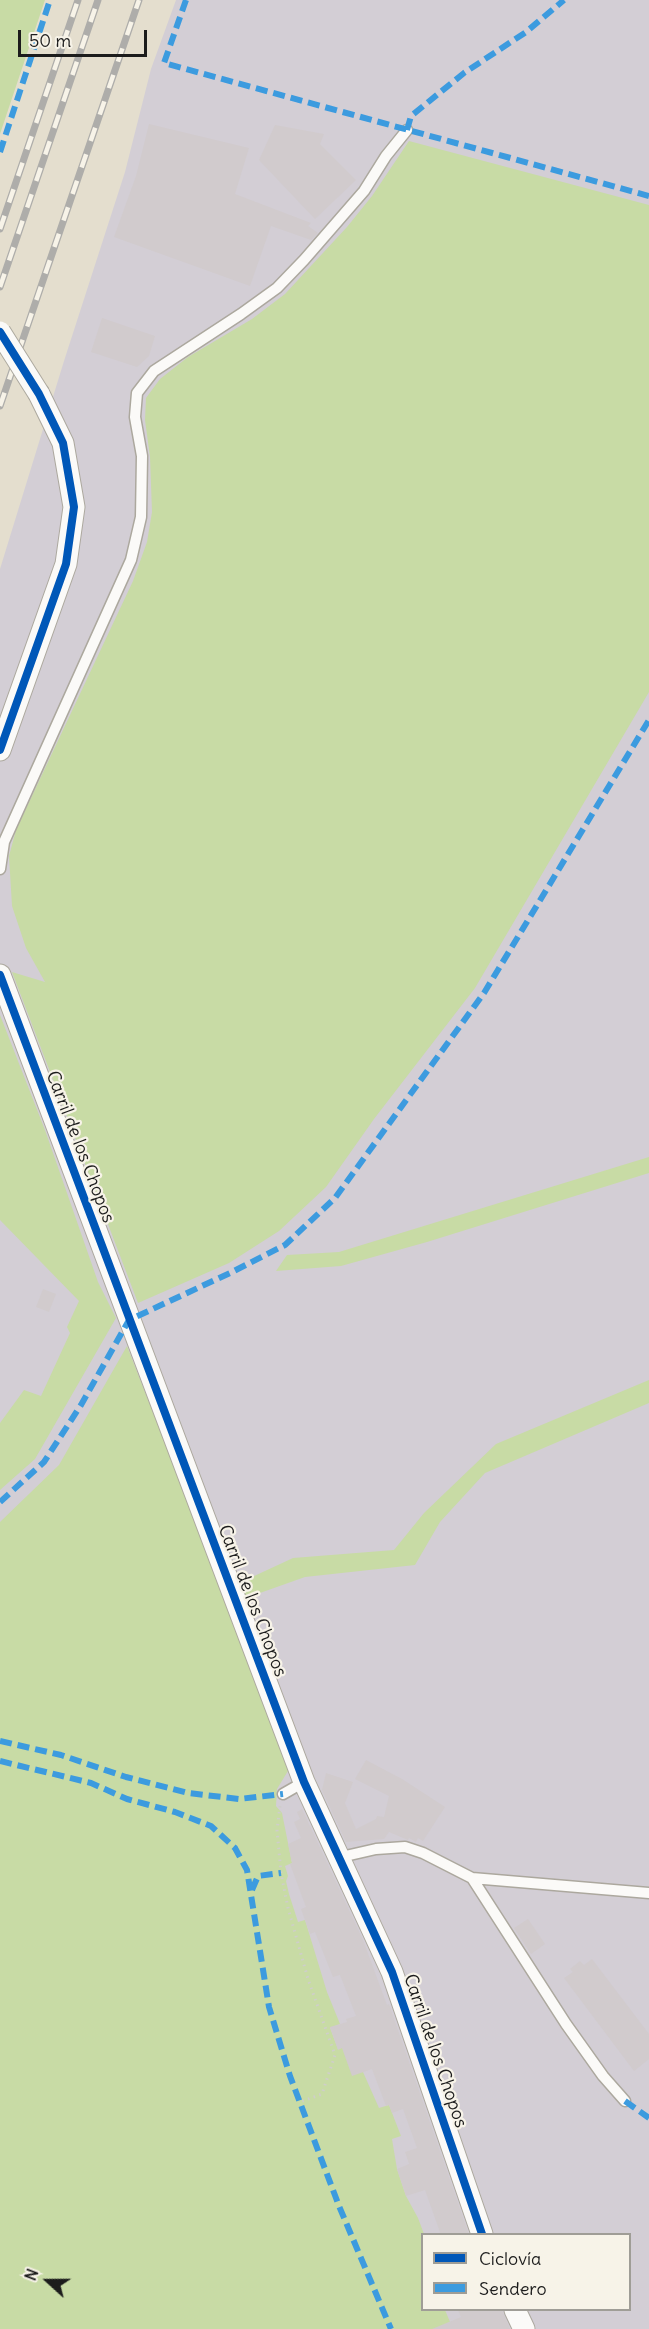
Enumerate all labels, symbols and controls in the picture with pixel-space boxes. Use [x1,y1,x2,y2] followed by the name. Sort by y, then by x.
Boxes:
[21,18,150,56] scale bar
[29,29,71,52] text: 50 m
[41,1068,119,1226] street label: Carril de los Chopos
[213,1522,291,1680] street label: Carril de los Chopos
[399,1971,471,2131] street label: Carril de los Chopos
[421,2233,631,2311] legend
[479,2247,541,2270] text: Ciclovía
[18,2251,78,2311] north arrow
[20,2266,43,2283] text: N
[479,2277,547,2300] text: Sendero

